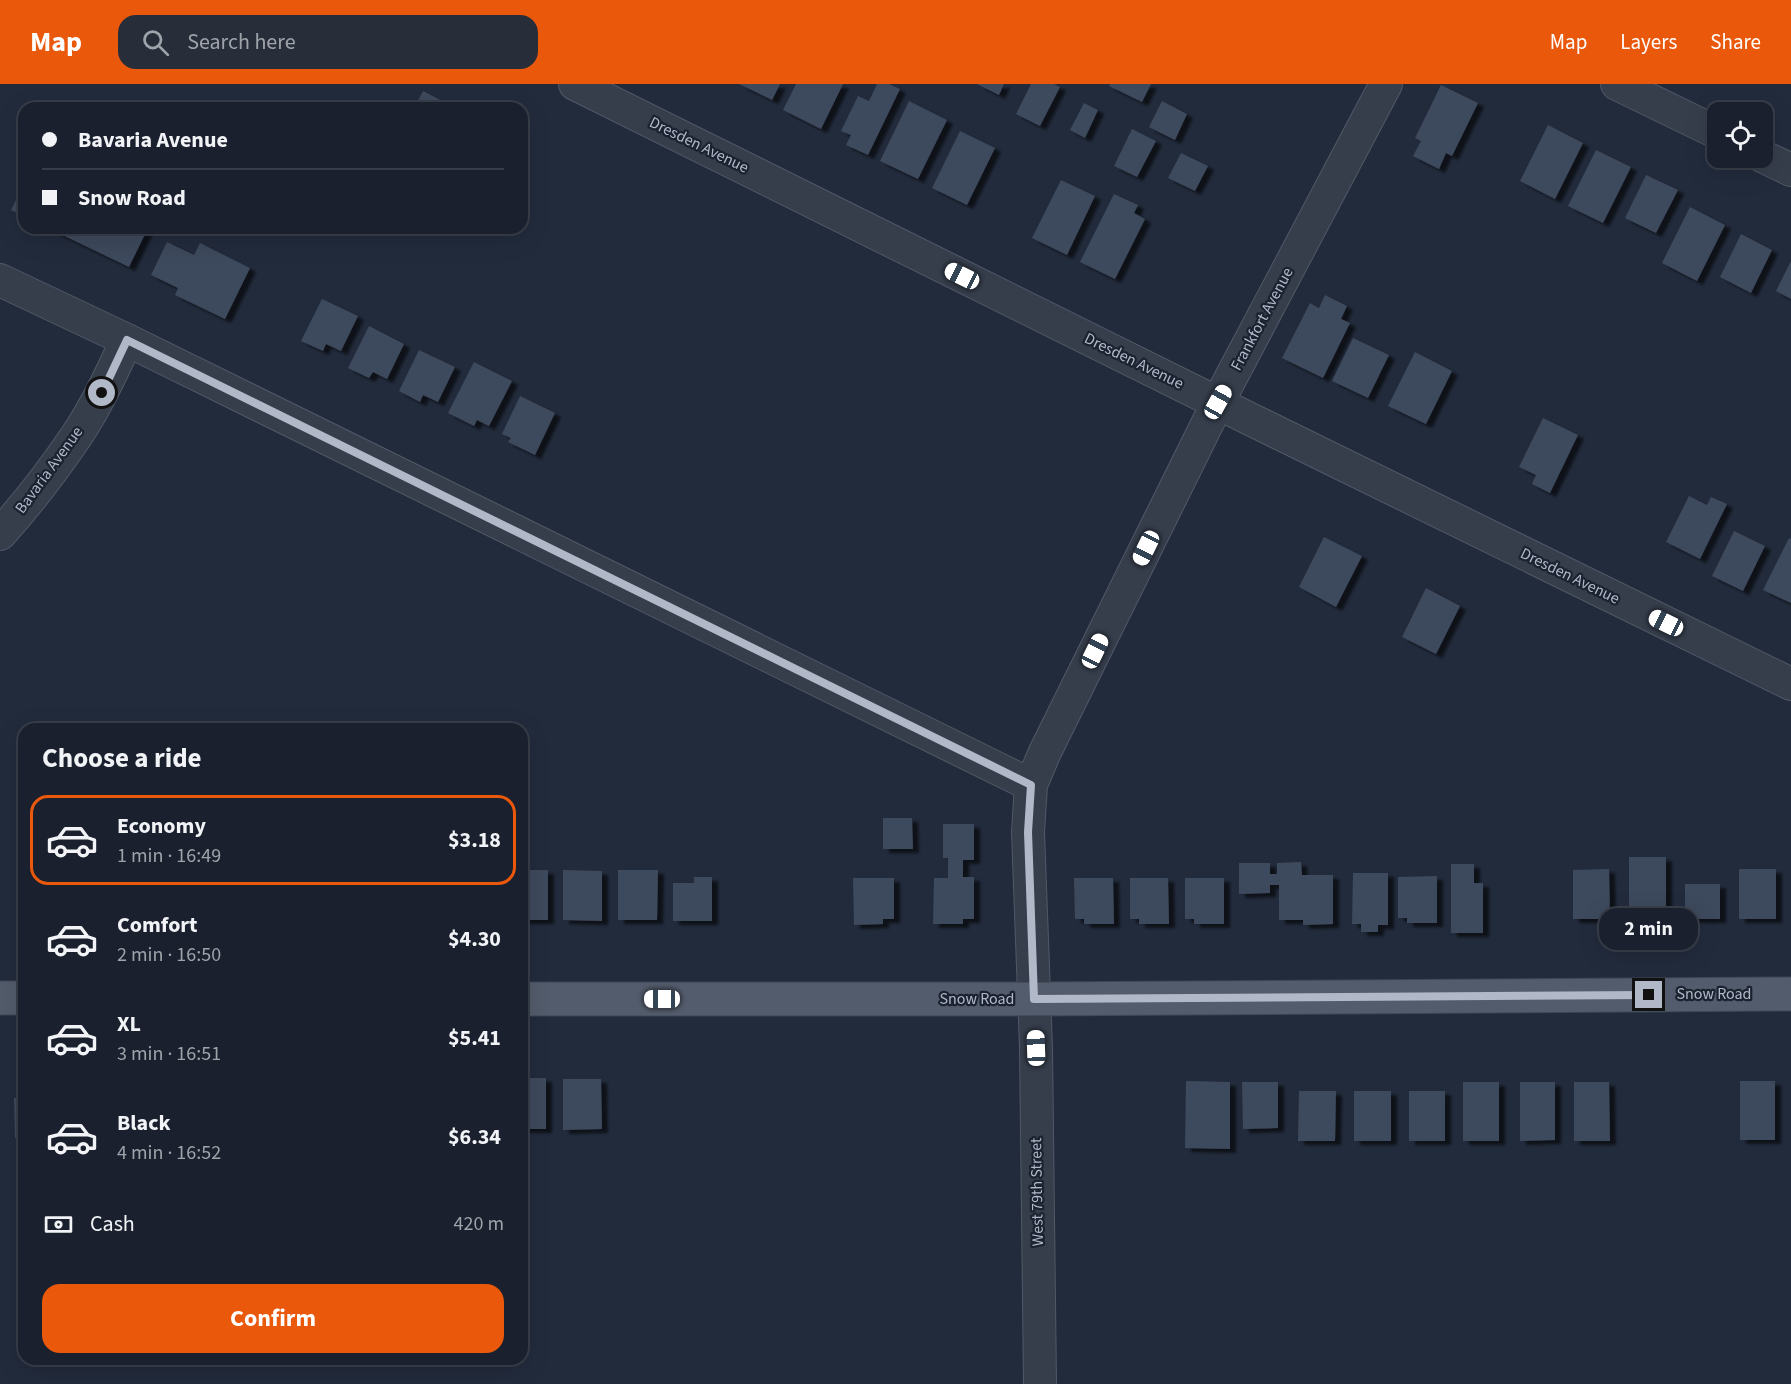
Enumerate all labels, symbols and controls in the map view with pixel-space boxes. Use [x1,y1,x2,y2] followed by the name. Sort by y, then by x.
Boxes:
[118,15,538,69] search box
[30,22,82,62] text: Map
[139,26,172,59] icon: search
[187,26,296,58] text: Search here
[1550,27,1587,57] text: Map
[1620,27,1677,57] text: Layers
[1710,27,1761,57] text: Share
[1707,102,1773,168] map controls
[1707,102,1773,168] button: locate
[646,111,752,179] street label: Dresden Avenue
[78,124,228,156] text: Bavaria Avenue
[78,182,186,214] text: Snow Road
[942,260,982,292] car
[1225,263,1299,375] street label: Frankfort Avenue
[1081,327,1187,395] street label: Dresden Avenue
[88,379,115,406] route start
[1201,382,1235,422] car
[10,422,88,518] street label: Bavaria Avenue
[1130,528,1162,568] car
[1517,542,1623,610] street label: Dresden Avenue
[1646,607,1686,639] car
[1079,631,1111,671] car
[42,739,202,778] text: Choose a ride
[117,810,206,842] text: Economy
[45,813,99,867] icon: car
[448,824,501,856] text: $3.18
[117,842,221,870] text: 1 min · 16:49
[1600,908,1698,950] callout: 2 min
[117,909,198,941] text: Comfort
[45,912,99,966] icon: car
[1624,915,1673,943] text: 2 min
[448,923,501,955] text: $4.30
[117,941,221,969] text: 2 min · 16:50
[1635,981,1662,1008] route end
[1677,983,1751,1005] street label: Snow Road
[940,988,1014,1010] street label: Snow Road
[644,990,680,1008] car
[117,1008,141,1040] text: XL
[45,1011,99,1065] icon: car
[448,1022,501,1054] text: $5.41
[1026,1030,1046,1066] car
[117,1040,221,1068] text: 3 min · 16:51
[117,1107,171,1139] text: Black
[45,1110,99,1164] icon: car
[448,1121,501,1153] text: $6.34
[1025,1137,1049,1247] street label: West 79th Street
[117,1139,221,1167] text: 4 min · 16:52
[42,1208,75,1241] icon: cash
[90,1208,135,1240] text: Cash
[454,1210,504,1238] text: 420 m
[42,1284,504,1353] button: Confirm

